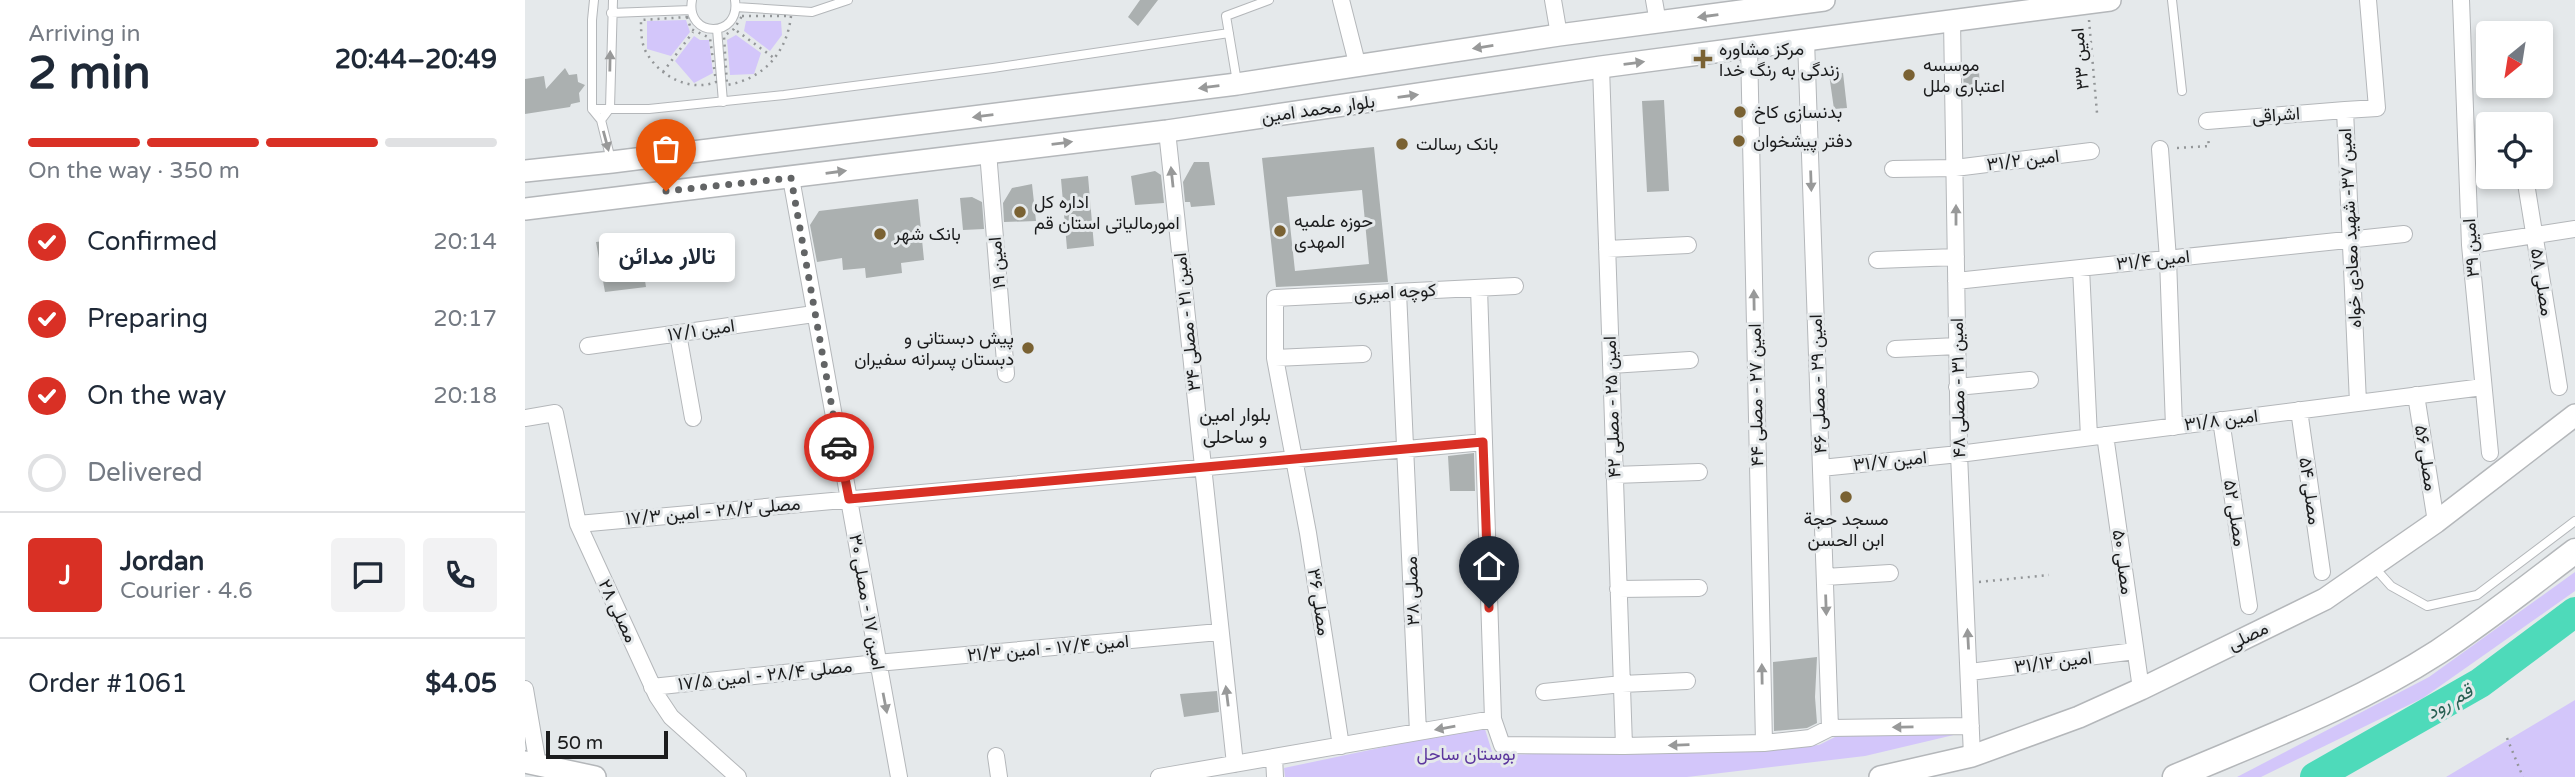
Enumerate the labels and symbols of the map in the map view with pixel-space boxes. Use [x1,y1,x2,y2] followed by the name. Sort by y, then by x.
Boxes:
[1697,11,1719,22] one-way arrow
[2476,21,2553,98] north arrow
[2066,27,2094,91] street label: امین ۳۳
[1719,38,1840,81] place label: مرکز مشاوره زندگی به رنگ خدا
[1472,42,1494,53] one-way arrow
[1693,49,1713,69] marker: مرکز مشاوره زندگی به رنگ خدا
[604,50,616,72] one-way arrow
[1923,54,2005,97] place label: موسسه اعتباری ملل
[1623,58,1645,69] one-way arrow
[1901,67,1917,83] marker: موسسه اعتباری ملل
[1198,82,1220,93] one-way arrow
[1260,90,1376,128] street label: بلوار محمد امین
[1398,90,1420,101] one-way arrow
[1754,101,1842,124] place label: بدنسازی کاخ
[2251,102,2301,128] street label: اشراقی
[1732,104,1748,120] marker: بدنسازی کاخ
[972,110,994,121] one-way arrow
[636,119,696,191] pin
[2334,127,2366,329] street label: امین ۳۷- شهید معادی خواه
[601,130,612,152] one-way arrow
[1753,130,1853,153] place label: دفتر پیشخوان
[1416,133,1498,155] place label: بانک رسالت
[1731,133,1747,149] marker: دفتر پیشخوان
[1394,136,1410,152] marker: بانک رسالت
[1051,138,1073,149] one-way arrow
[1985,145,2061,175] street label: امین ۳۱/۲
[825,166,847,177] one-way arrow
[1166,166,1177,188] one-way arrow
[1805,171,1817,193] one-way arrow
[1034,191,1180,235] place label: اداره کل امورمالیاتی استان قم
[1012,204,1028,220] marker: اداره کل امورمالیاتی استان قم
[1950,204,1962,226] one-way arrow
[1294,210,1373,253] place label: حوزه علمیه المهدی
[2458,218,2484,278] street label: امین ۳۹
[893,223,961,245] place label: بانک شهر
[1272,223,1288,239] marker: حوزه علمیه المهدی
[872,226,888,242] marker: بانک شهر
[598,233,734,282] callout: تالار مدائن
[984,236,1010,290] street label: امین ۱۹
[2115,245,2191,275] street label: امین ۳۱/۴
[2526,247,2558,317] street label: مصلی ۵۸
[1169,252,1205,392] street label: امین ۲۱ - مصلی ۳۴
[1353,279,1437,306] street label: کوچه امیری
[1748,289,1760,311] one-way arrow
[666,314,736,346] street label: امین ۱۷/۱
[1805,314,1831,454] street label: امین ۲۹ - مصلی ۴۶
[1946,318,1970,458] street label: امین ۳۱ - مصلی ۴۸
[1744,323,1768,467] street label: امین ۲۷ - مصلی ۴۴
[854,327,1014,371] place label: پیش دبستانی و دبستان پسرانه سفیران
[1599,336,1625,478] street label: امین ۲۵ - مصلی ۴۲
[1020,340,1036,356] marker: پیش دبستانی و دبستان پسرانه سفیران
[1199,404,1271,448] district label: بلوار امین و ساحلی
[2183,405,2259,435] street label: امین ۳۱/۸
[804,412,874,482] courier
[2410,423,2442,493] street label: مصلی ۵۶
[1852,446,1928,476] street label: امین ۳۱/۷
[2294,456,2326,526] street label: مصلی ۵۴
[2219,478,2251,548] street label: مصلی ۵۲
[1838,489,1854,505] marker: مسجد حجة ابن الحسن
[625,492,801,530] street label: مصلی ۲۸/۲ - امین ۱۷/۳
[1804,508,1888,551] place label: مسجد حجة ابن الحسن
[2108,528,2138,596] street label: مصلی ۵۰
[844,532,890,672] street label: امین ۱۷ - مصلی ۳۰
[1459,536,1519,608] pin
[1400,556,1424,626] street label: مصلی ۳۸
[1303,567,1335,637] street label: مصلی ۳۶
[594,576,642,646] street label: مصلی ۲۸
[1820,594,1831,616] one-way arrow
[2224,617,2272,655] street label: مصلی
[1963,627,1974,649] one-way arrow
[966,630,1130,666] street label: امین ۱۷/۴ - امین ۲۱/۳
[2013,646,2093,678] street label: امین ۳۱/۱۲
[677,655,853,695] street label: مصلی ۲۸/۴ - امین ۱۷/۵
[1756,663,1768,685] one-way arrow
[2423,679,2479,725] water label: قم رود
[1221,685,1232,707] one-way arrow
[879,692,890,714] one-way arrow
[1892,721,1914,732] one-way arrow
[1434,722,1456,733] one-way arrow
[546,728,669,760] scale bar
[1667,739,1689,750] one-way arrow
[1417,743,1516,765] park label: بوستان ساحل

